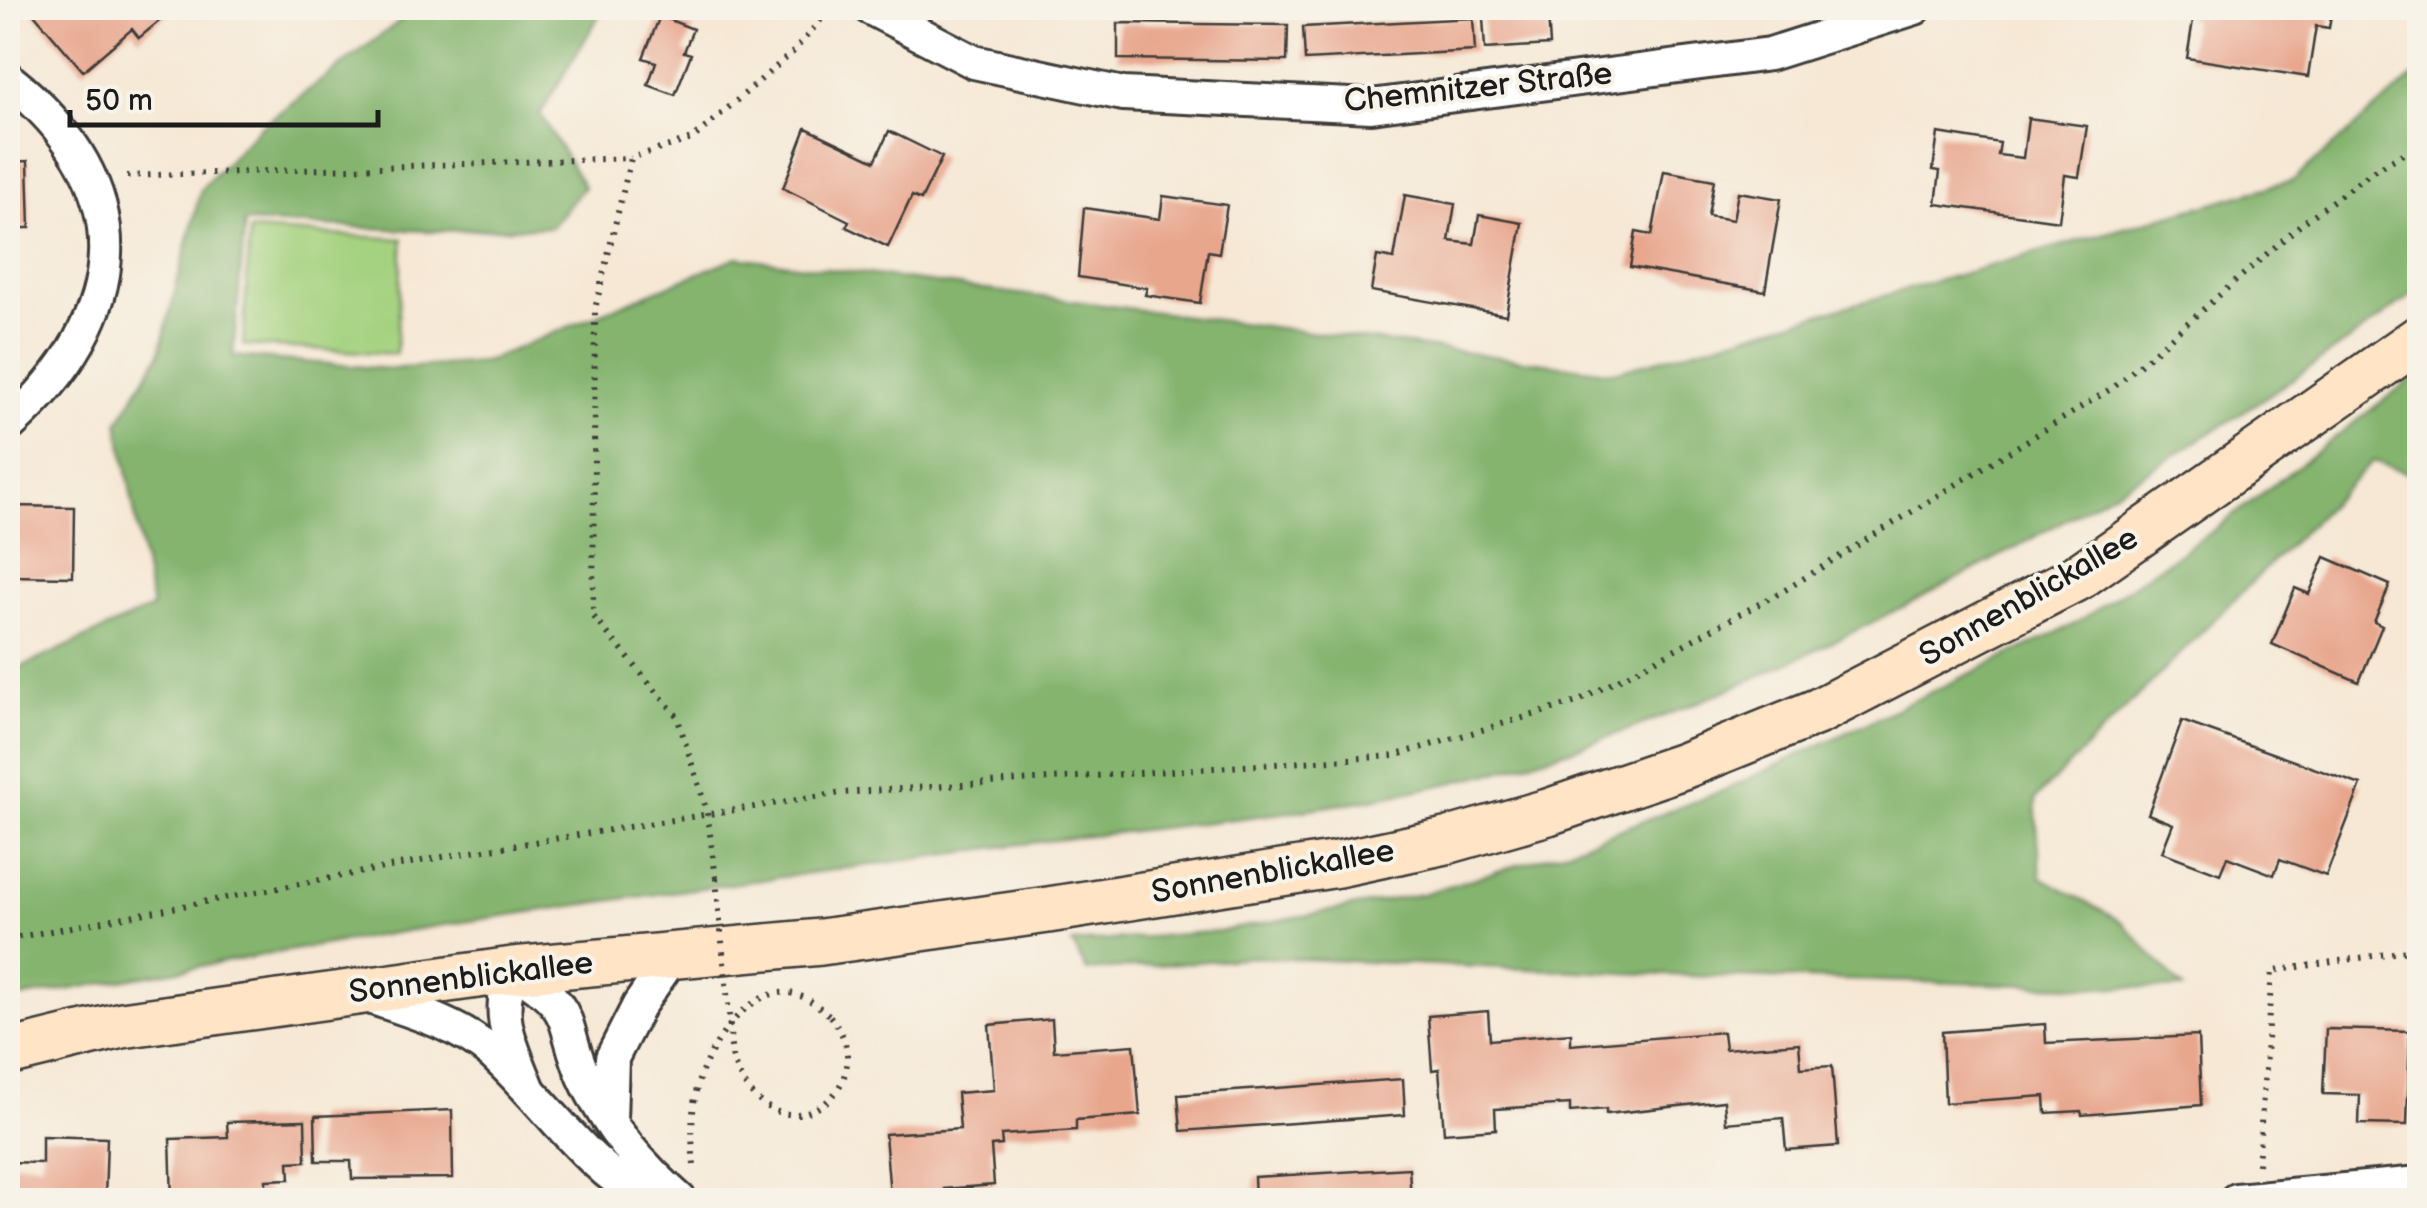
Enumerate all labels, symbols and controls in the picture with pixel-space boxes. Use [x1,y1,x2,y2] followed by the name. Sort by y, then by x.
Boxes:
[1342,55,1614,121] street label: Chemnitzer Straße
[70,65,378,127] scale bar
[85,83,153,119] text: 50 m
[1913,519,2145,675] street label: Sonnenblickallee
[1149,831,1397,913] street label: Sonnenblickallee
[347,944,595,1012] street label: Sonnenblickallee

